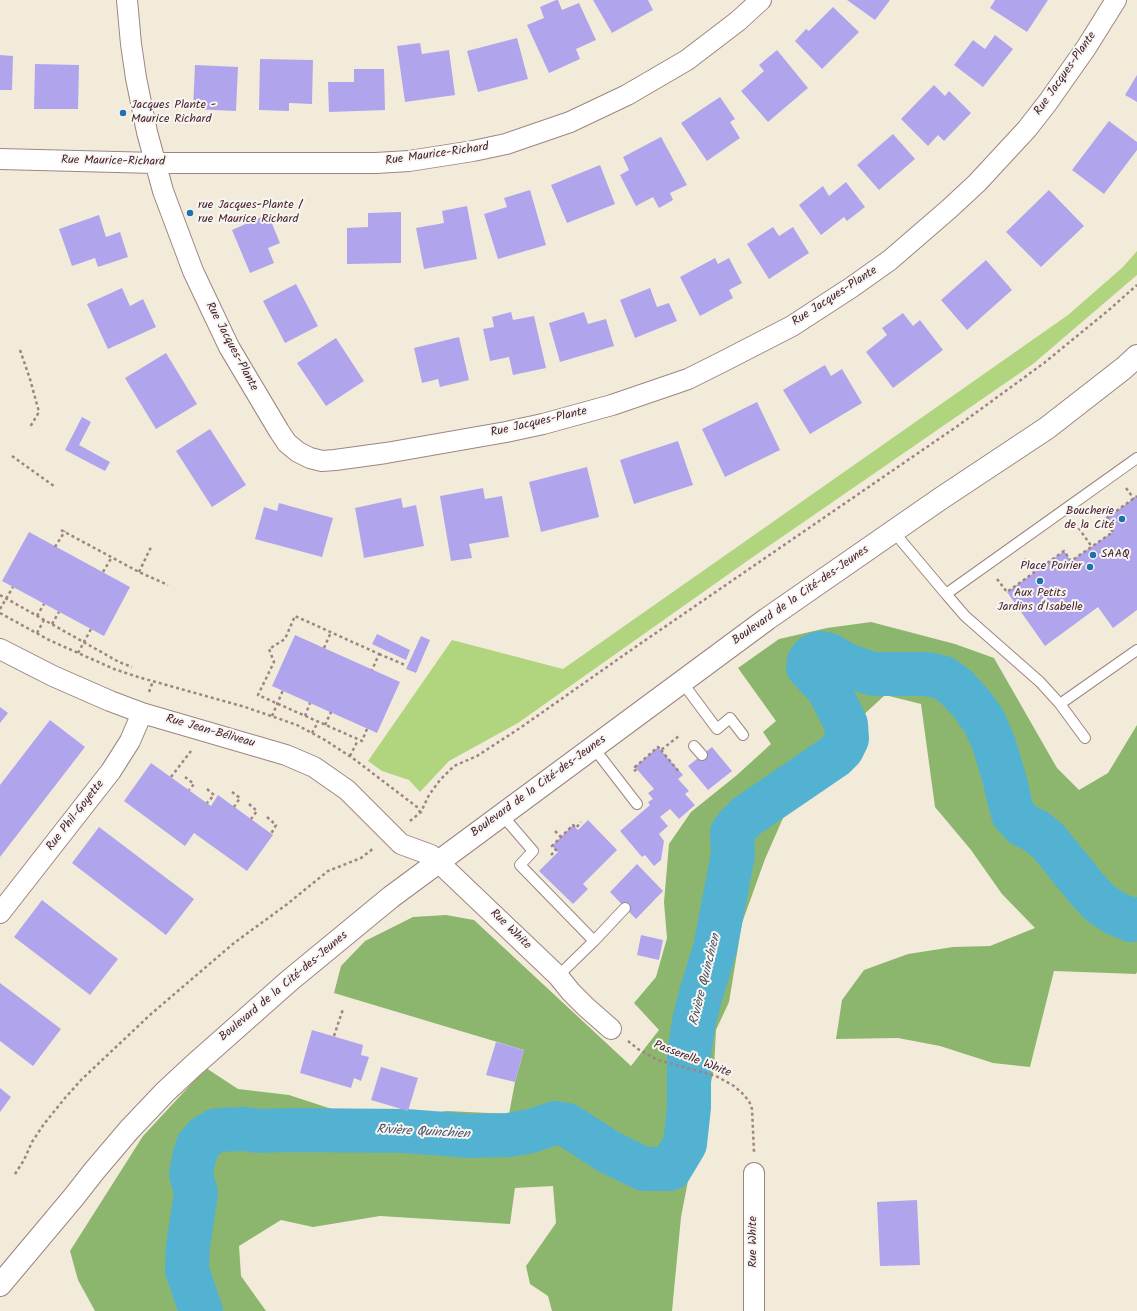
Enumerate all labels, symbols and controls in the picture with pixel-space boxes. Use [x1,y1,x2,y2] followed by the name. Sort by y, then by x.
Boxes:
[1032,29,1100,119] street label: Rue Jacques-Plante
[131,99,216,127] place label: Jacques Plante - Maurice Richard
[118,108,128,118] marker: Jacques Plante - Maurice Richard
[384,141,490,169] street label: Rue Maurice-Richard
[61,154,165,170] street label: Rue Maurice-Richard
[198,199,303,227] place label: rue Jacques-Plante / rue Maurice Richard
[185,208,195,218] marker: rue Jacques-Plante / rue Maurice Richard
[790,264,880,330] street label: Rue Jacques-Plante
[202,300,260,394] street label: Rue Jacques-Plante
[489,405,589,441] street label: Rue Jacques-Plante
[1064,505,1114,533] place label: Boucherie de la Cité
[1117,514,1127,524] marker: Boucherie de la Cité
[730,543,872,649] street label: Boulevard de la Cité-des-Jeunes
[1101,548,1130,562] place label: SAAQ
[1088,550,1098,560] marker: SAAQ
[1020,560,1082,574] place label: Place Poirier
[1085,562,1095,572] marker: Place Poirier
[1035,576,1045,586] marker: Aux Petits Jardins d'Isabelle
[997,587,1083,615] place label: Aux Petits Jardins d'Isabelle
[164,712,256,752] street label: Rue Jean-Béliveau
[469,733,609,841] street label: Boulevard de la Cité-des-Jeunes
[44,778,108,854] street label: Rue Phil-Goyette
[486,907,534,953] street label: Rue White
[217,929,351,1045] street label: Boulevard de la Cité-des-Jeunes
[687,933,725,1027] water label: Rivière Quinchien
[651,1039,733,1081] street label: Passerelle White
[376,1123,470,1143] water label: Rivière Quinchien
[747,1216,761,1268] street label: Rue White

